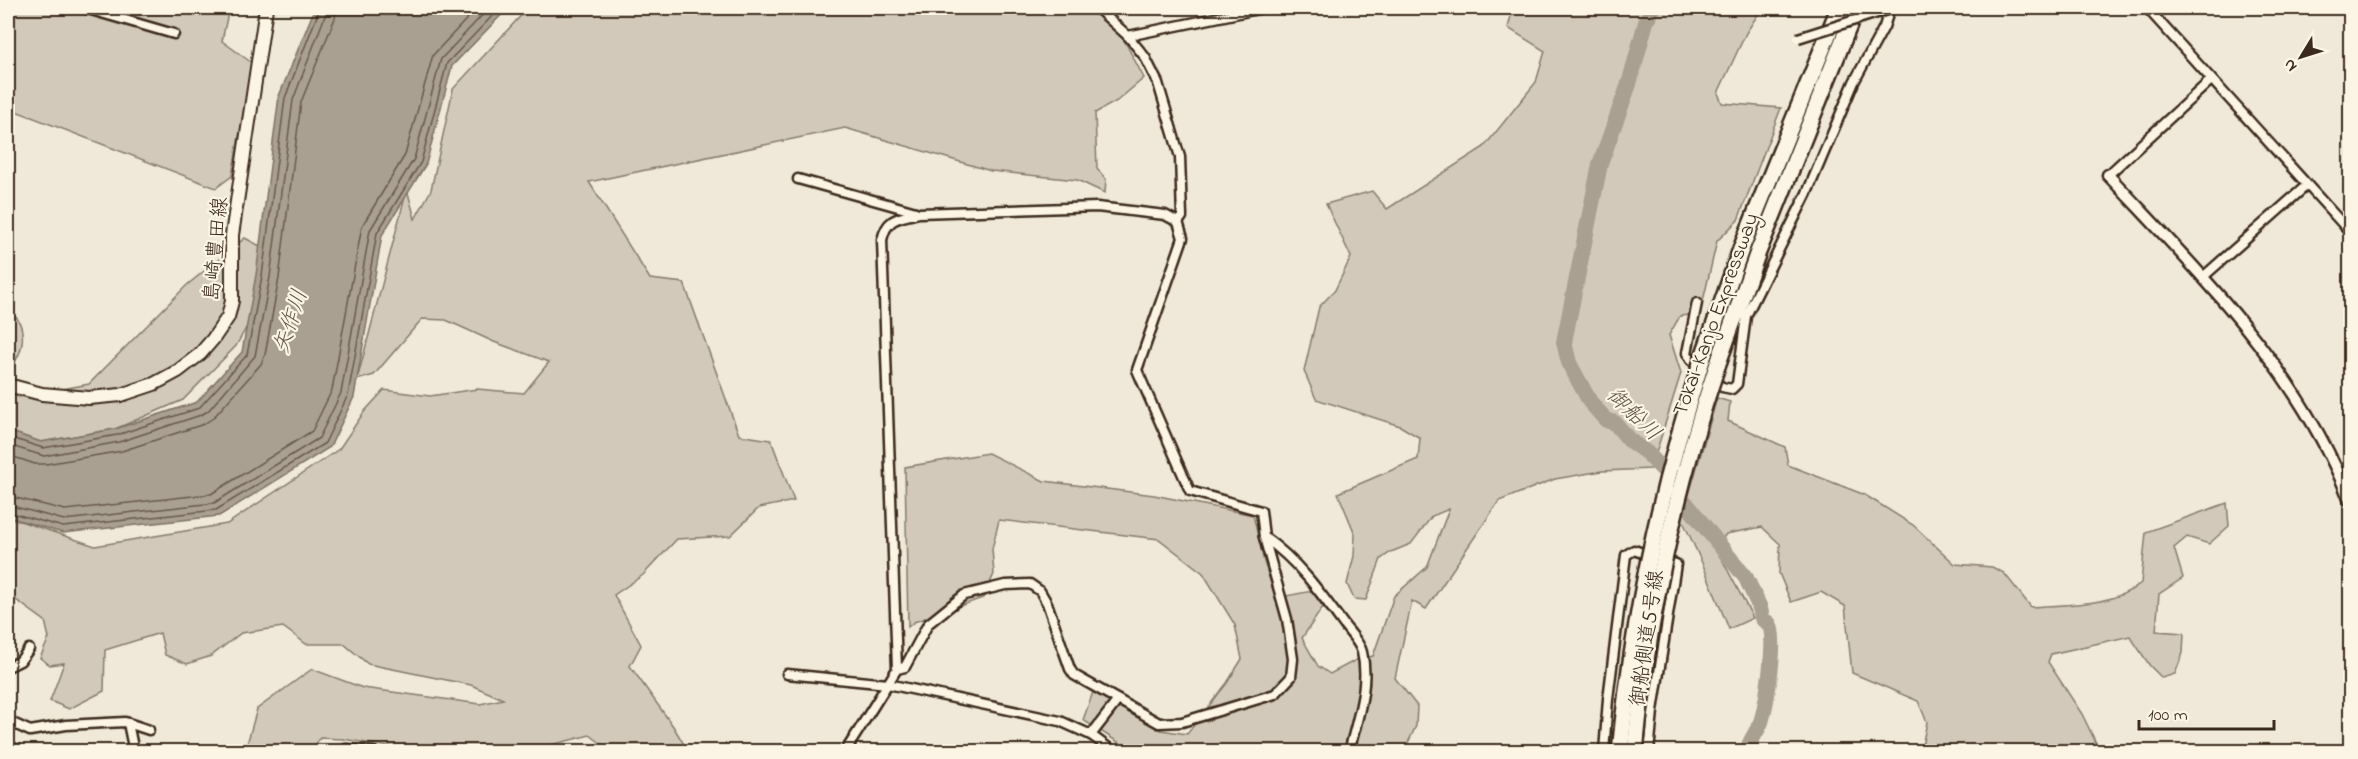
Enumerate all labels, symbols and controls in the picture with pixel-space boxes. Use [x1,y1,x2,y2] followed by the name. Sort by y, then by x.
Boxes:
[2271,27,2331,87] north arrow
[2278,53,2304,77] text: N
[197,196,237,303] street label: 島崎豊田線
[1666,209,1769,421] street label: Tokai-Kanjo Expressway
[266,286,317,358] water label: 矢作川
[1598,381,1668,450] water label: 御船川
[1624,568,1672,709] street label: 御船側道5号線
[2139,693,2274,731] scale bar
[2148,703,2188,729] text: 100 m

